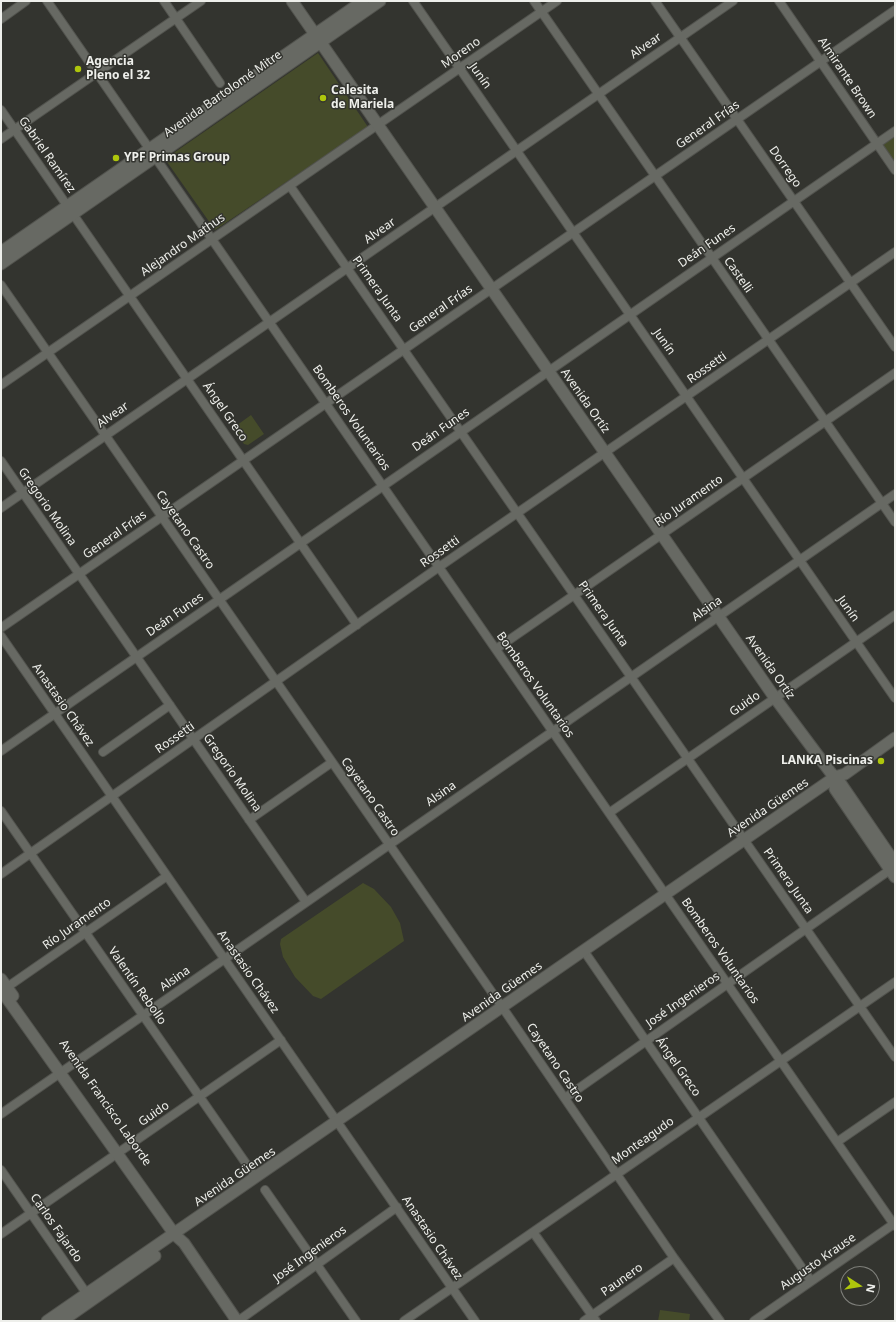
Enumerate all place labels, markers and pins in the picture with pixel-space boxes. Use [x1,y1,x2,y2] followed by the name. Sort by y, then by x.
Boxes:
[86,55,150,83] place label: Agencia Pleno el 32
[73,64,83,74] marker: Agencia Pleno el 32
[331,84,394,112] place label: Calesita de Mariela
[318,93,328,103] marker: Calesita de Mariela
[124,151,230,165] place label: YPF Primas Group
[111,153,121,163] marker: YPF Primas Group
[781,754,873,768] place label: LANKA Piscinas
[876,756,886,766] marker: LANKA Piscinas

